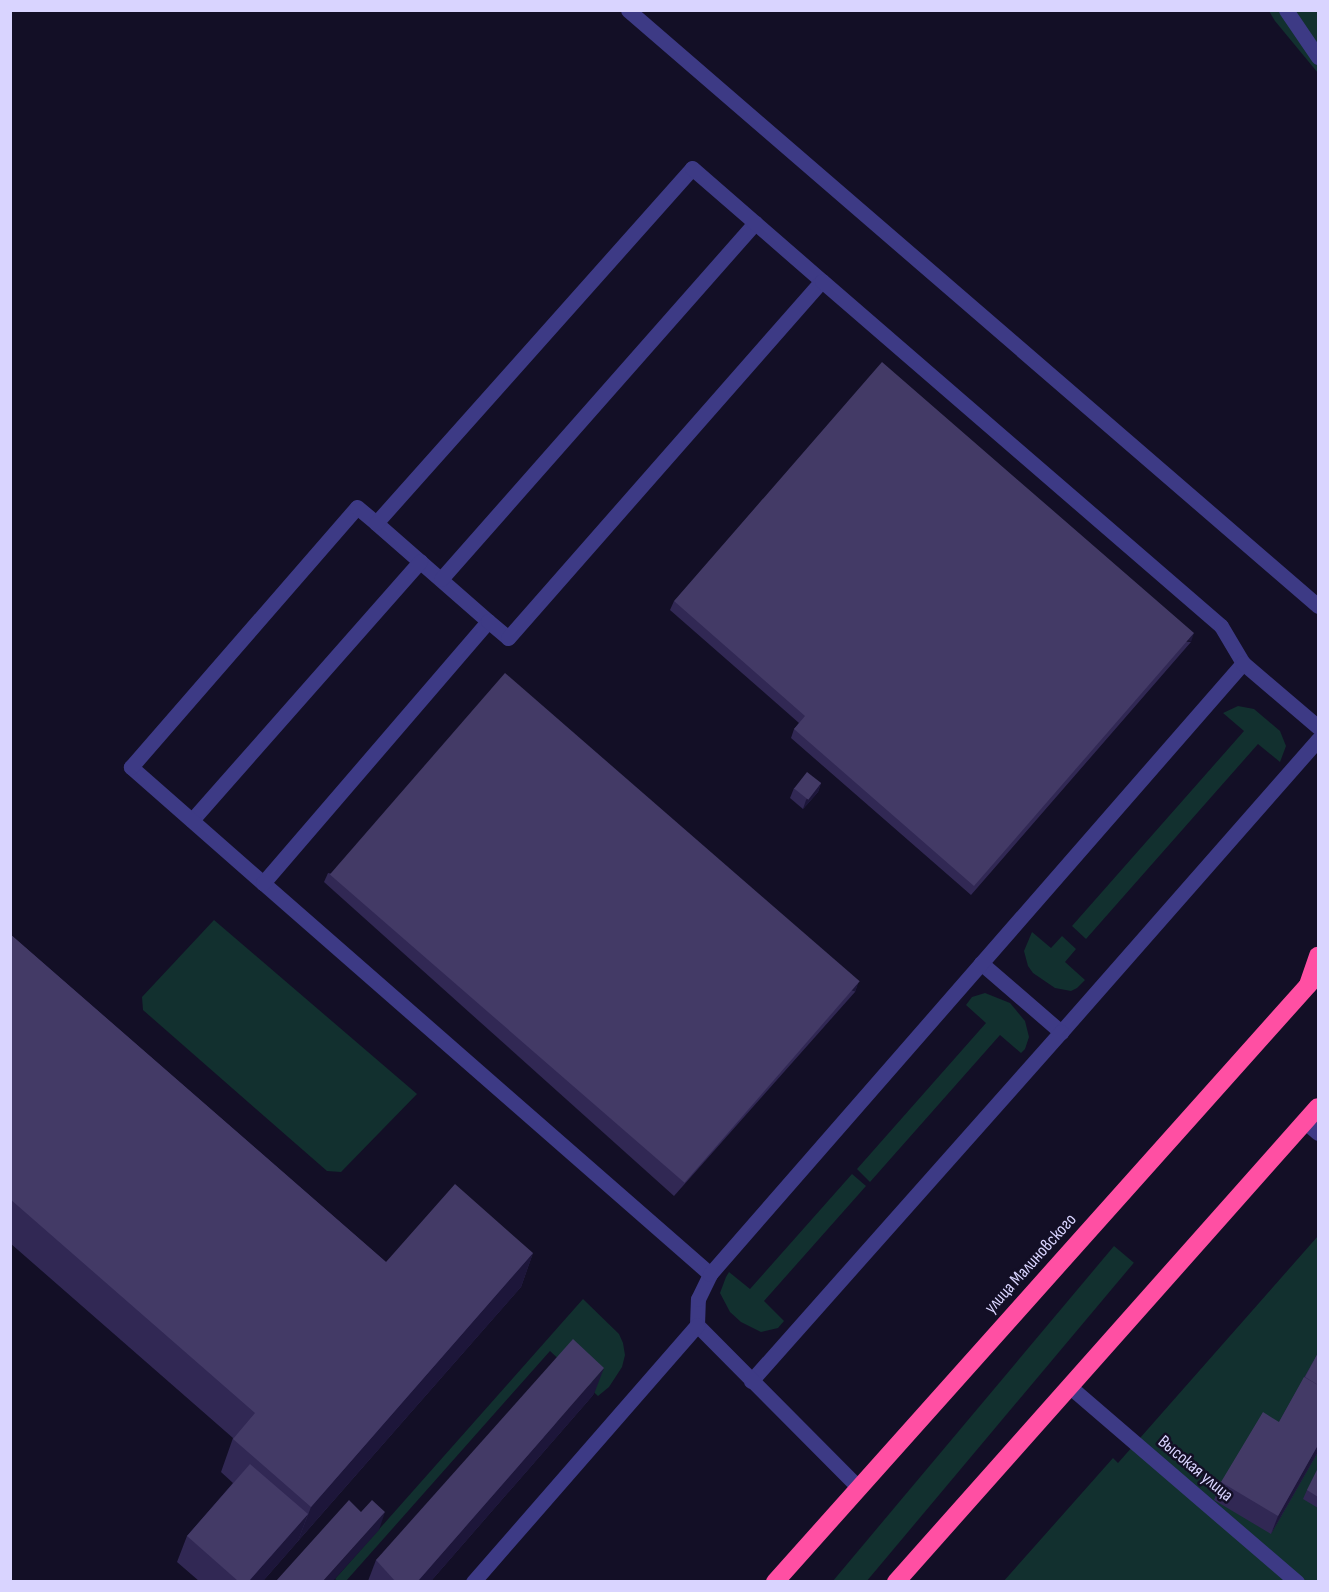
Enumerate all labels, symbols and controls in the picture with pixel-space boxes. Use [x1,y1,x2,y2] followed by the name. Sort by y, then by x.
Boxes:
[980,1210,1082,1318] street label: улица Малиновского
[1153,1431,1237,1507] street label: Высокая улица

